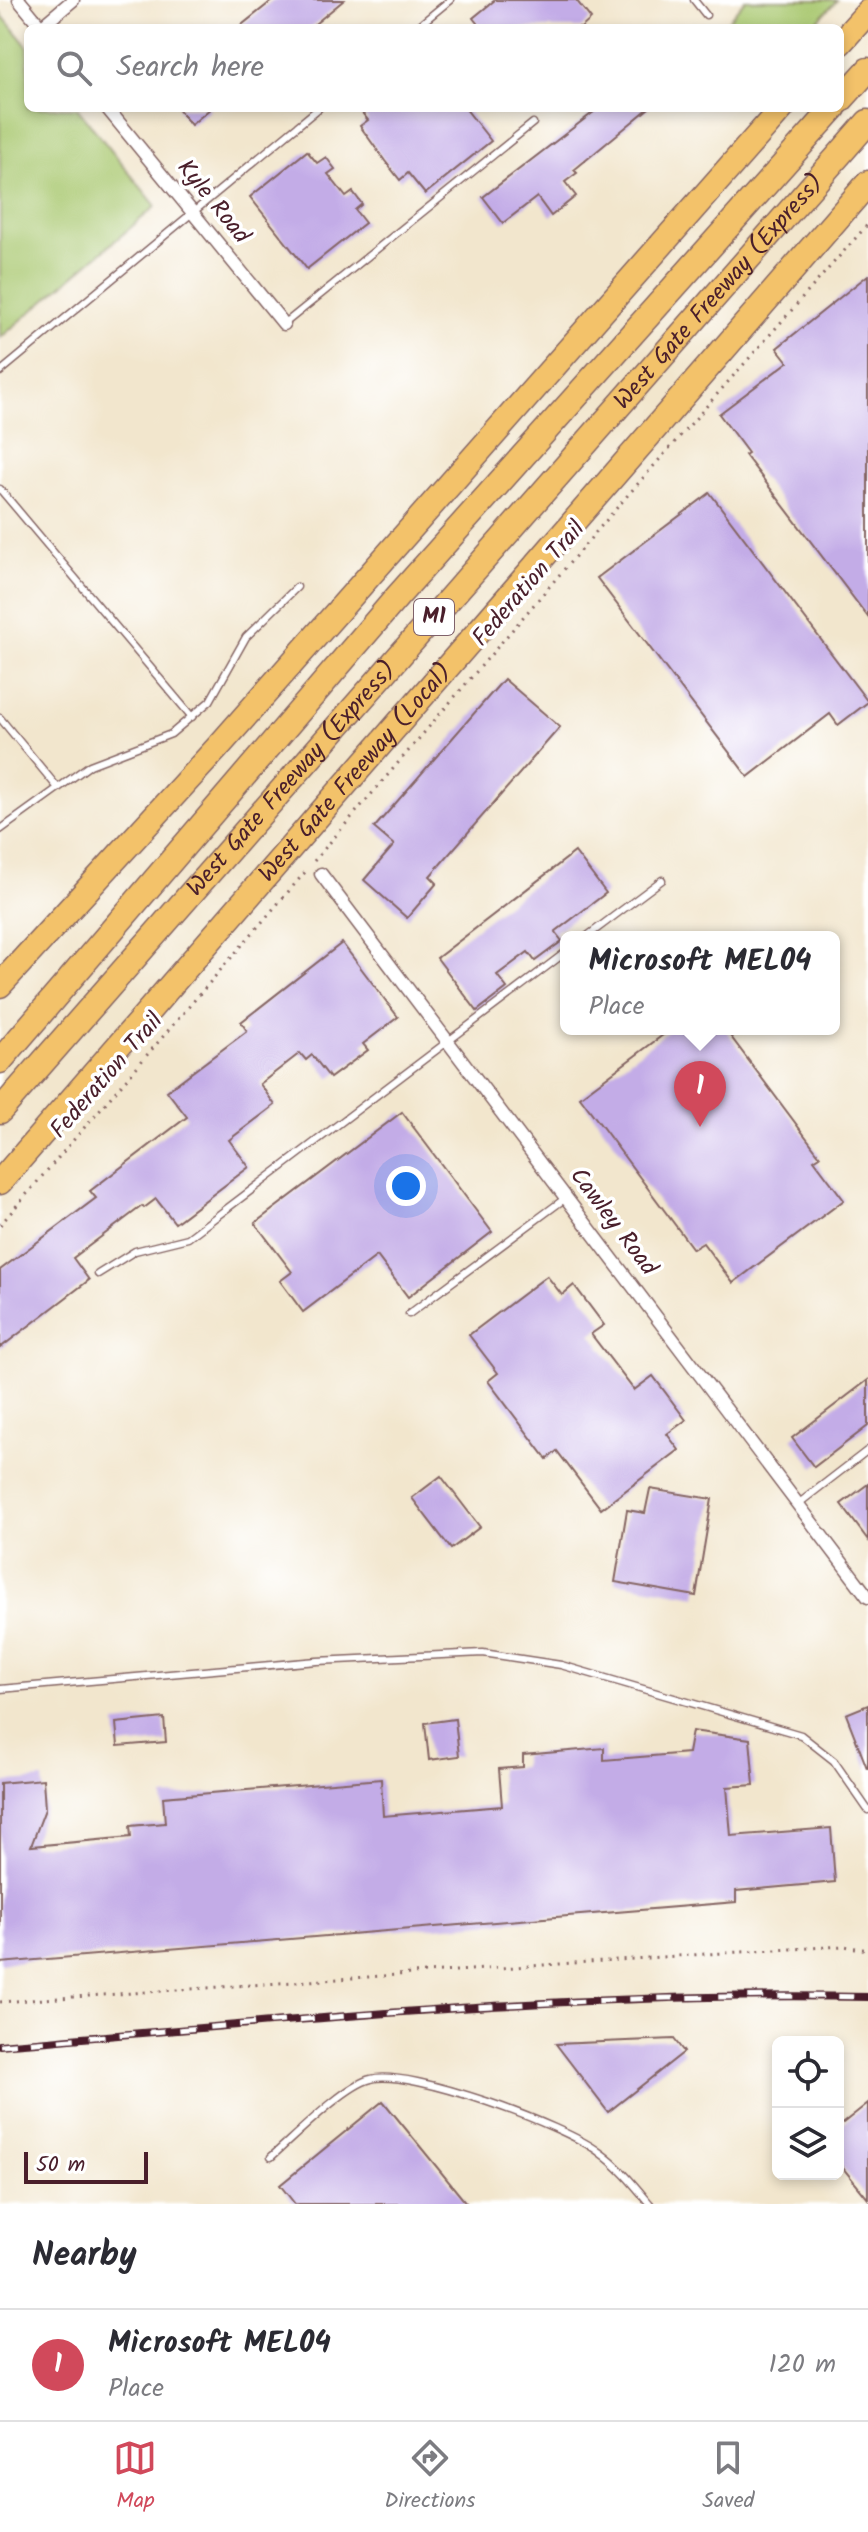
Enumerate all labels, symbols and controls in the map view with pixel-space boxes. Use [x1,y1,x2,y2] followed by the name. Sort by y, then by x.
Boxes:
[24,24,844,112] search box
[116,44,264,92] text: Search here
[52,46,96,90] icon: search
[166,151,260,254] street label: Kyle Road
[604,165,834,419] street label: West Gate Freeway (Express)
[463,512,595,656] street label: Federation Trail
[414,599,454,635] road number: M1
[177,652,406,906] street label: West Gate Freeway (Express)
[249,654,462,892] street label: West Gate Freeway (Local)
[560,931,840,1035] popup
[589,938,811,986] text: Microsoft MEL04
[589,986,645,1028] text: Place
[41,1004,173,1148] street label: Federation Trail
[674,1061,726,1127] pin: 1
[559,1159,668,1285] street label: Cawley Road
[386,1166,426,1206] your location
[772,2036,844,2180] map controls
[772,2036,844,2108] button: locate
[772,2108,844,2180] button: layers
[24,2148,148,2184] scale bar
[36,2148,85,2183] text: 50 m
[32,2229,137,2283] text: Nearby
[108,2320,331,2368] text: Microsoft MEL04
[54,2344,62,2386] text: 1
[769,2344,836,2386] text: 120 m
[108,2368,164,2410] text: Place
[113,2436,157,2519] tab: Map
[384,2436,476,2519] tab: Directions
[702,2436,755,2519] tab: Saved

